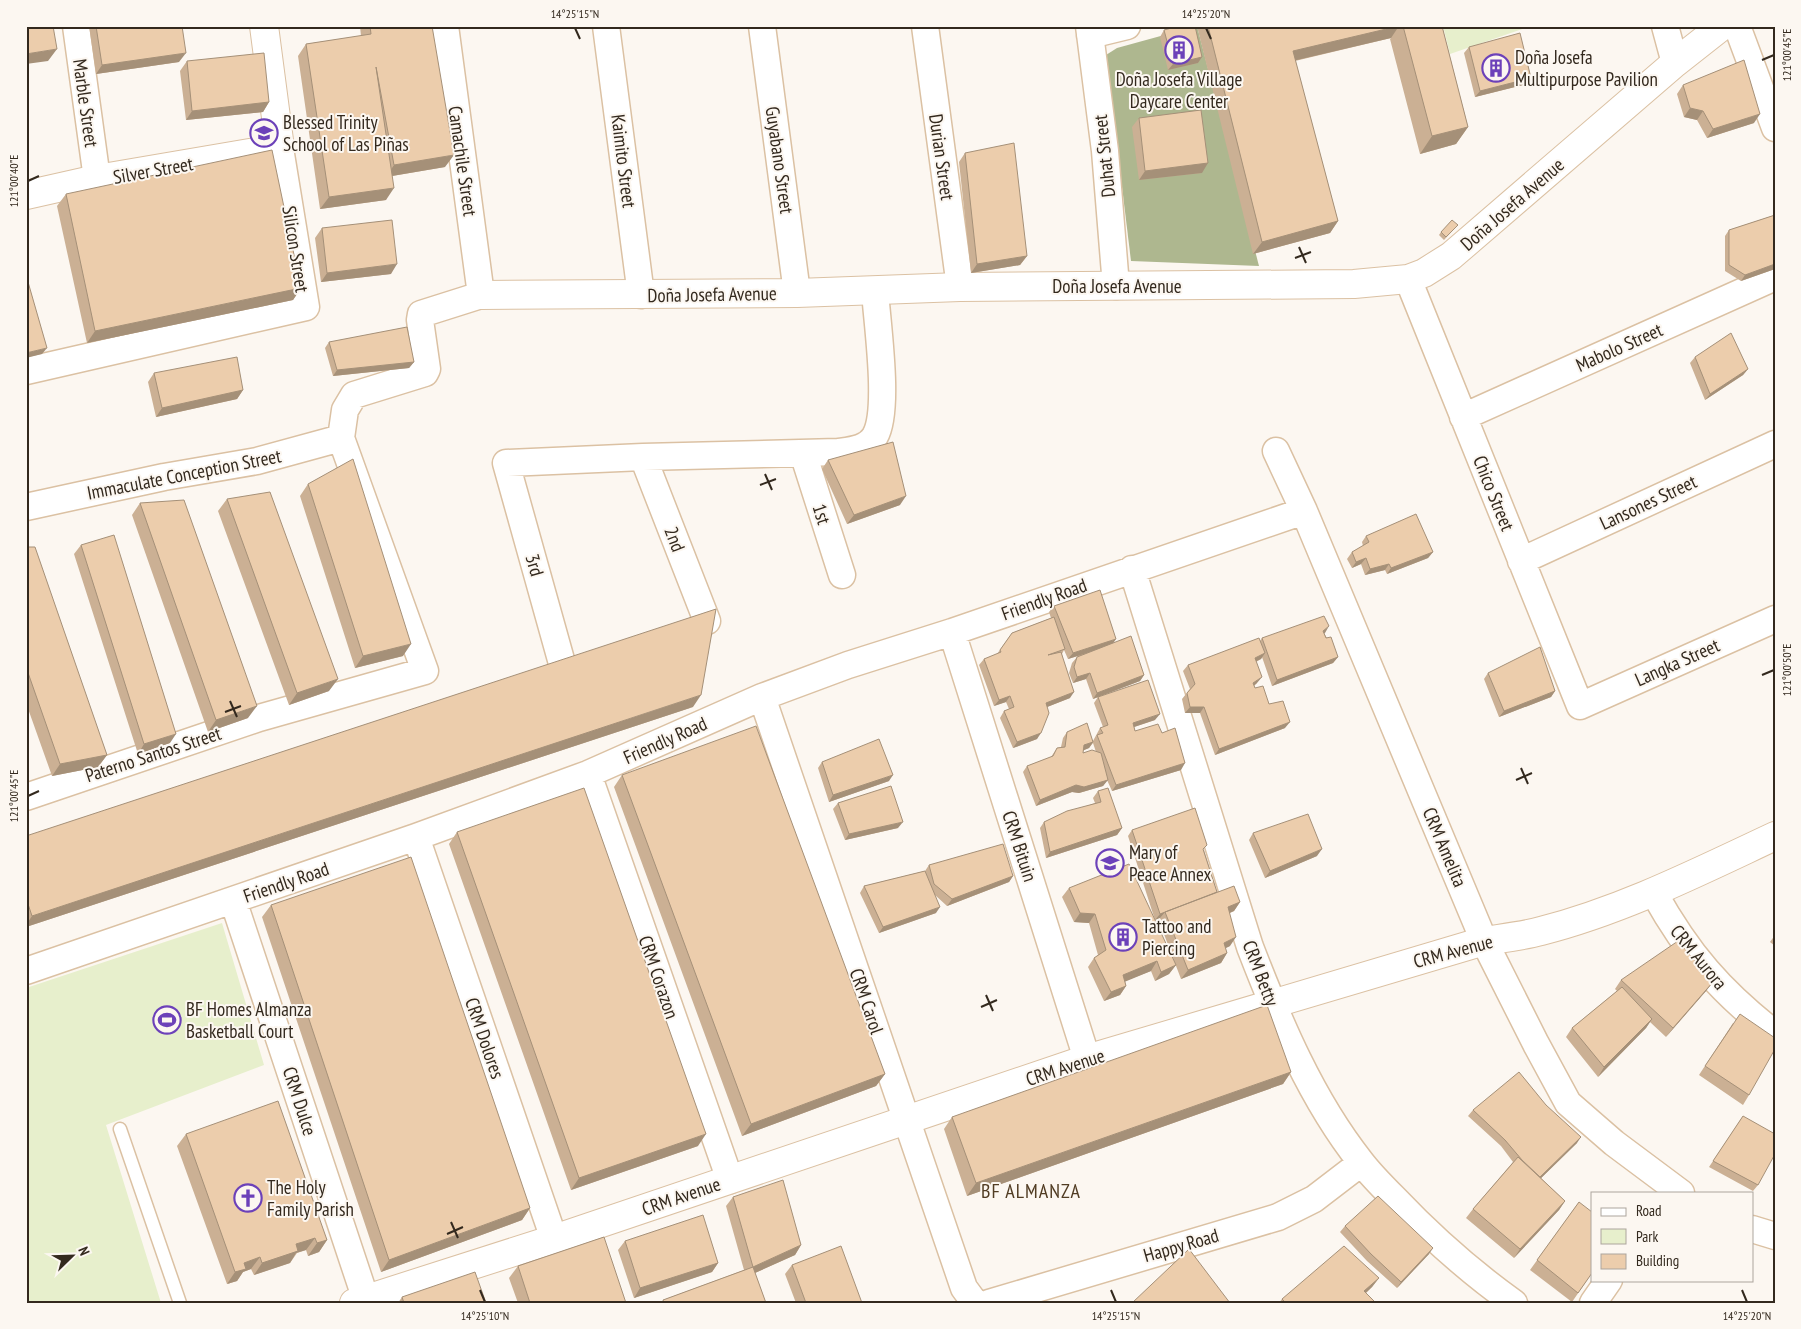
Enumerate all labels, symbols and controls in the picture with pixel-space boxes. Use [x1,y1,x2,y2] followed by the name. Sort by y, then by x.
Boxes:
[551,6,599,21] text: 14°25'15"N
[1182,6,1230,21] text: 14°25'20"N
[1779,29,1794,81] text: 121°00'45"E
[1164,35,1194,65] building icon: Doña Josefa Village Daycare Center
[1515,45,1658,91] place label: Doña Josefa Multipurpose Pavilion
[1481,53,1511,83] building icon: Doña Josefa Multipurpose Pavilion
[68,57,104,149] street label: Marble Street
[1116,67,1242,113] place label: Doña Josefa Village Daycare Center
[443,104,483,218] street label: Camachile Street
[761,105,800,216] street label: Guyabano Street
[283,110,409,156] place label: Blessed Trinity School of Las Piñas
[924,112,960,202] street label: Durian Street
[606,113,642,210] street label: Kaimito Street
[1088,113,1120,198] street label: Duhat Street
[249,118,279,148] school or university icon: Blessed Trinity School of Las Piñas
[111,151,195,189] street label: Silver Street
[1455,152,1569,255] street label: Doña Josefa Avenue
[6,155,21,207] text: 121°00'40"E
[277,204,315,295] street label: Silicon Street
[1052,274,1182,298] street label: Doña Josefa Avenue
[647,281,777,307] street label: Doña Josefa Avenue
[1572,317,1667,377] street label: Mabolo Street
[85,443,284,505] street label: Immaculate Conception Street
[1468,452,1520,535] street label: Chico Street
[1596,469,1701,535] street label: Lansones Street
[807,501,837,528] street label: 1st
[659,523,691,555] street label: 2nd
[520,551,550,579] street label: 3rd
[998,572,1090,626] street label: Friendly Road
[1631,632,1724,691] street label: Langka Street
[1779,644,1794,696] text: 121°00'50"E
[619,711,711,769] street label: Friendly Road
[82,720,225,787] street label: Paterno Santos Street
[6,770,21,822] text: 121°00'45"E
[1418,804,1472,890] street label: CRM Amelita
[997,808,1043,884] street label: CRM Bituin
[1129,840,1211,886] place label: Mary of Peace Annex
[1095,848,1125,878] school or university icon: Mary of Peace Annex
[240,856,332,908] street label: Friendly Road
[1142,914,1211,960] place label: Tattoo and Piercing
[1665,920,1733,994] street label: CRM Aurora
[1108,922,1138,952] building icon: Tattoo and Piercing
[1411,929,1496,973] street label: CRM Avenue
[634,932,684,1022] street label: CRM Corazon
[1238,937,1285,1010] street label: CRM Betty
[845,965,890,1038] street label: CRM Carol
[460,994,510,1082] street label: CRM Dolores
[186,997,312,1043] place label: BF Homes Almanza Basketball Court
[152,1005,182,1035] sports icon: BF Homes Almanza Basketball Court
[1023,1043,1108,1091] street label: CRM Avenue
[278,1064,322,1139] street label: CRM Dulce
[639,1171,724,1221] street label: CRM Avenue
[267,1175,354,1221] place label: The Holy Family Parish
[981,1178,1081,1204] district label: BF ALMANZA
[233,1183,263,1213] church icon: The Holy Family Parish
[1591,1192,1754,1282] legend
[1636,1201,1662,1220] text: Road
[1141,1223,1221,1267] street label: Happy Road
[1636,1227,1658,1246] text: Park
[48,1232,98,1282] north arrow
[74,1244,94,1258] text: N
[1636,1251,1679,1270] text: Building
[461,1308,509,1323] text: 14°25'10"N
[1092,1308,1140,1323] text: 14°25'15"N
[1723,1308,1771,1323] text: 14°25'20"N

